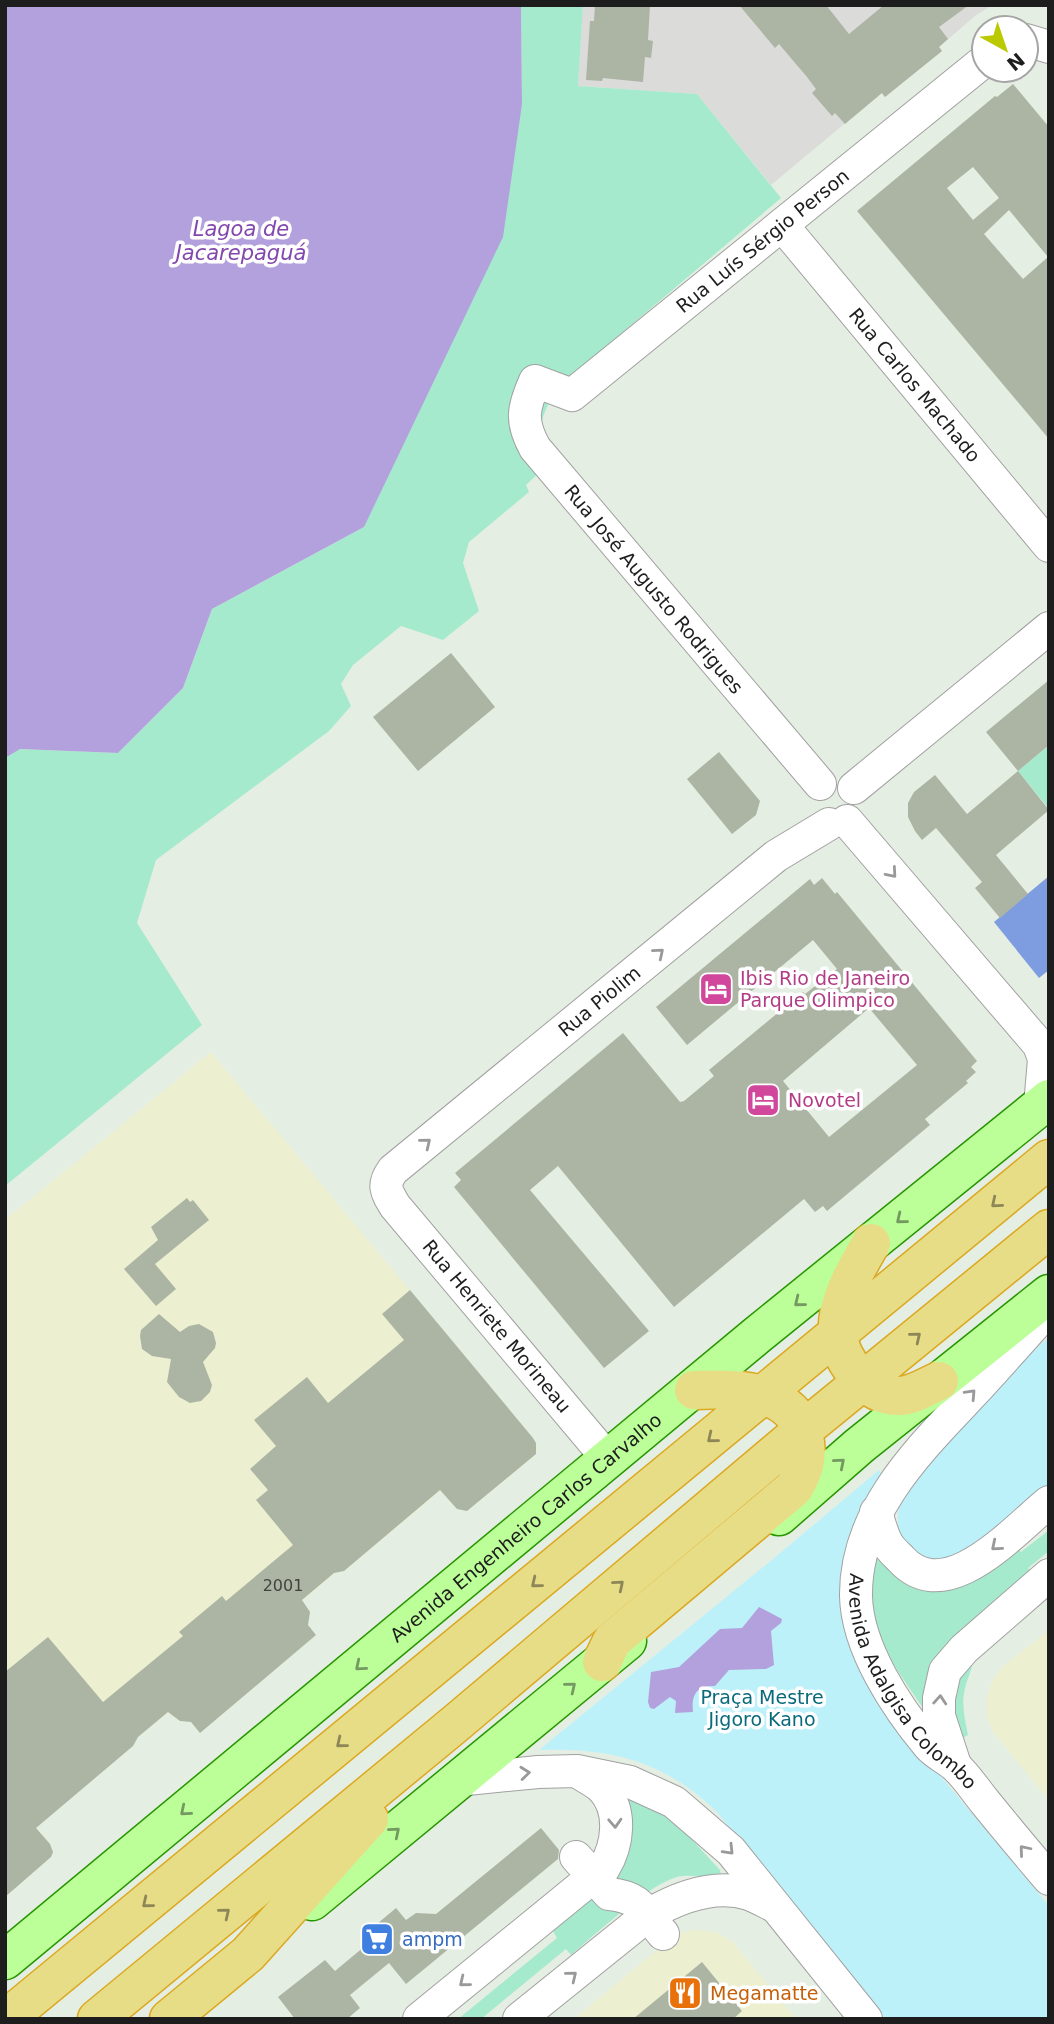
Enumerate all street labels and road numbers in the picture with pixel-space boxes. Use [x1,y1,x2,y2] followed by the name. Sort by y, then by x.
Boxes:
[672,164,853,317] street label: Rua Luís Sérgio Person
[845,303,985,466] street label: Rua Carlos Machado
[560,480,748,698] street label: Rua José Augusto Rodrigues
[554,961,645,1041] street label: Rua Piolim
[418,1235,576,1417] street label: Rua Henriete Morineau
[386,1408,666,1646] street label: Avenida Engenheiro Carlos Carvalho
[845,1572,982,1793] street label: Avenida Adalgisa Colombo

